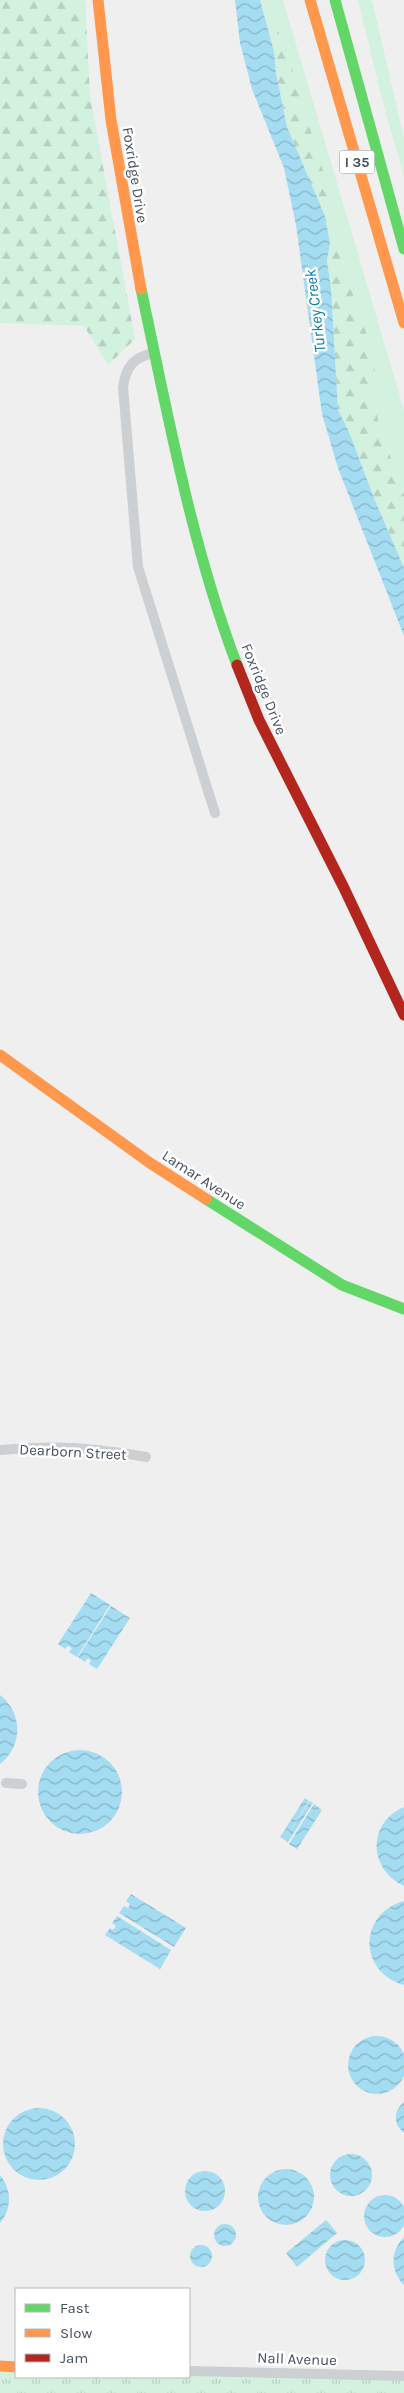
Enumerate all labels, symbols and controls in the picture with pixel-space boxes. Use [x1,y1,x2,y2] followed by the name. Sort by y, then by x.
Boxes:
[119,126,151,224] street label: Foxridge Drive
[340,150,374,173] road number: I 35
[300,267,330,354] water label: Turkey Creek
[238,641,290,737] street label: Foxridge Drive
[159,1146,249,1214] street label: Lamar Avenue
[19,1440,128,1464] street label: Dearborn Street
[15,2288,190,2378] legend
[60,2299,90,2317] text: Fast
[60,2324,92,2342] text: Slow
[60,2349,88,2367] text: Jam
[257,2349,337,2369] street label: Nall Avenue

